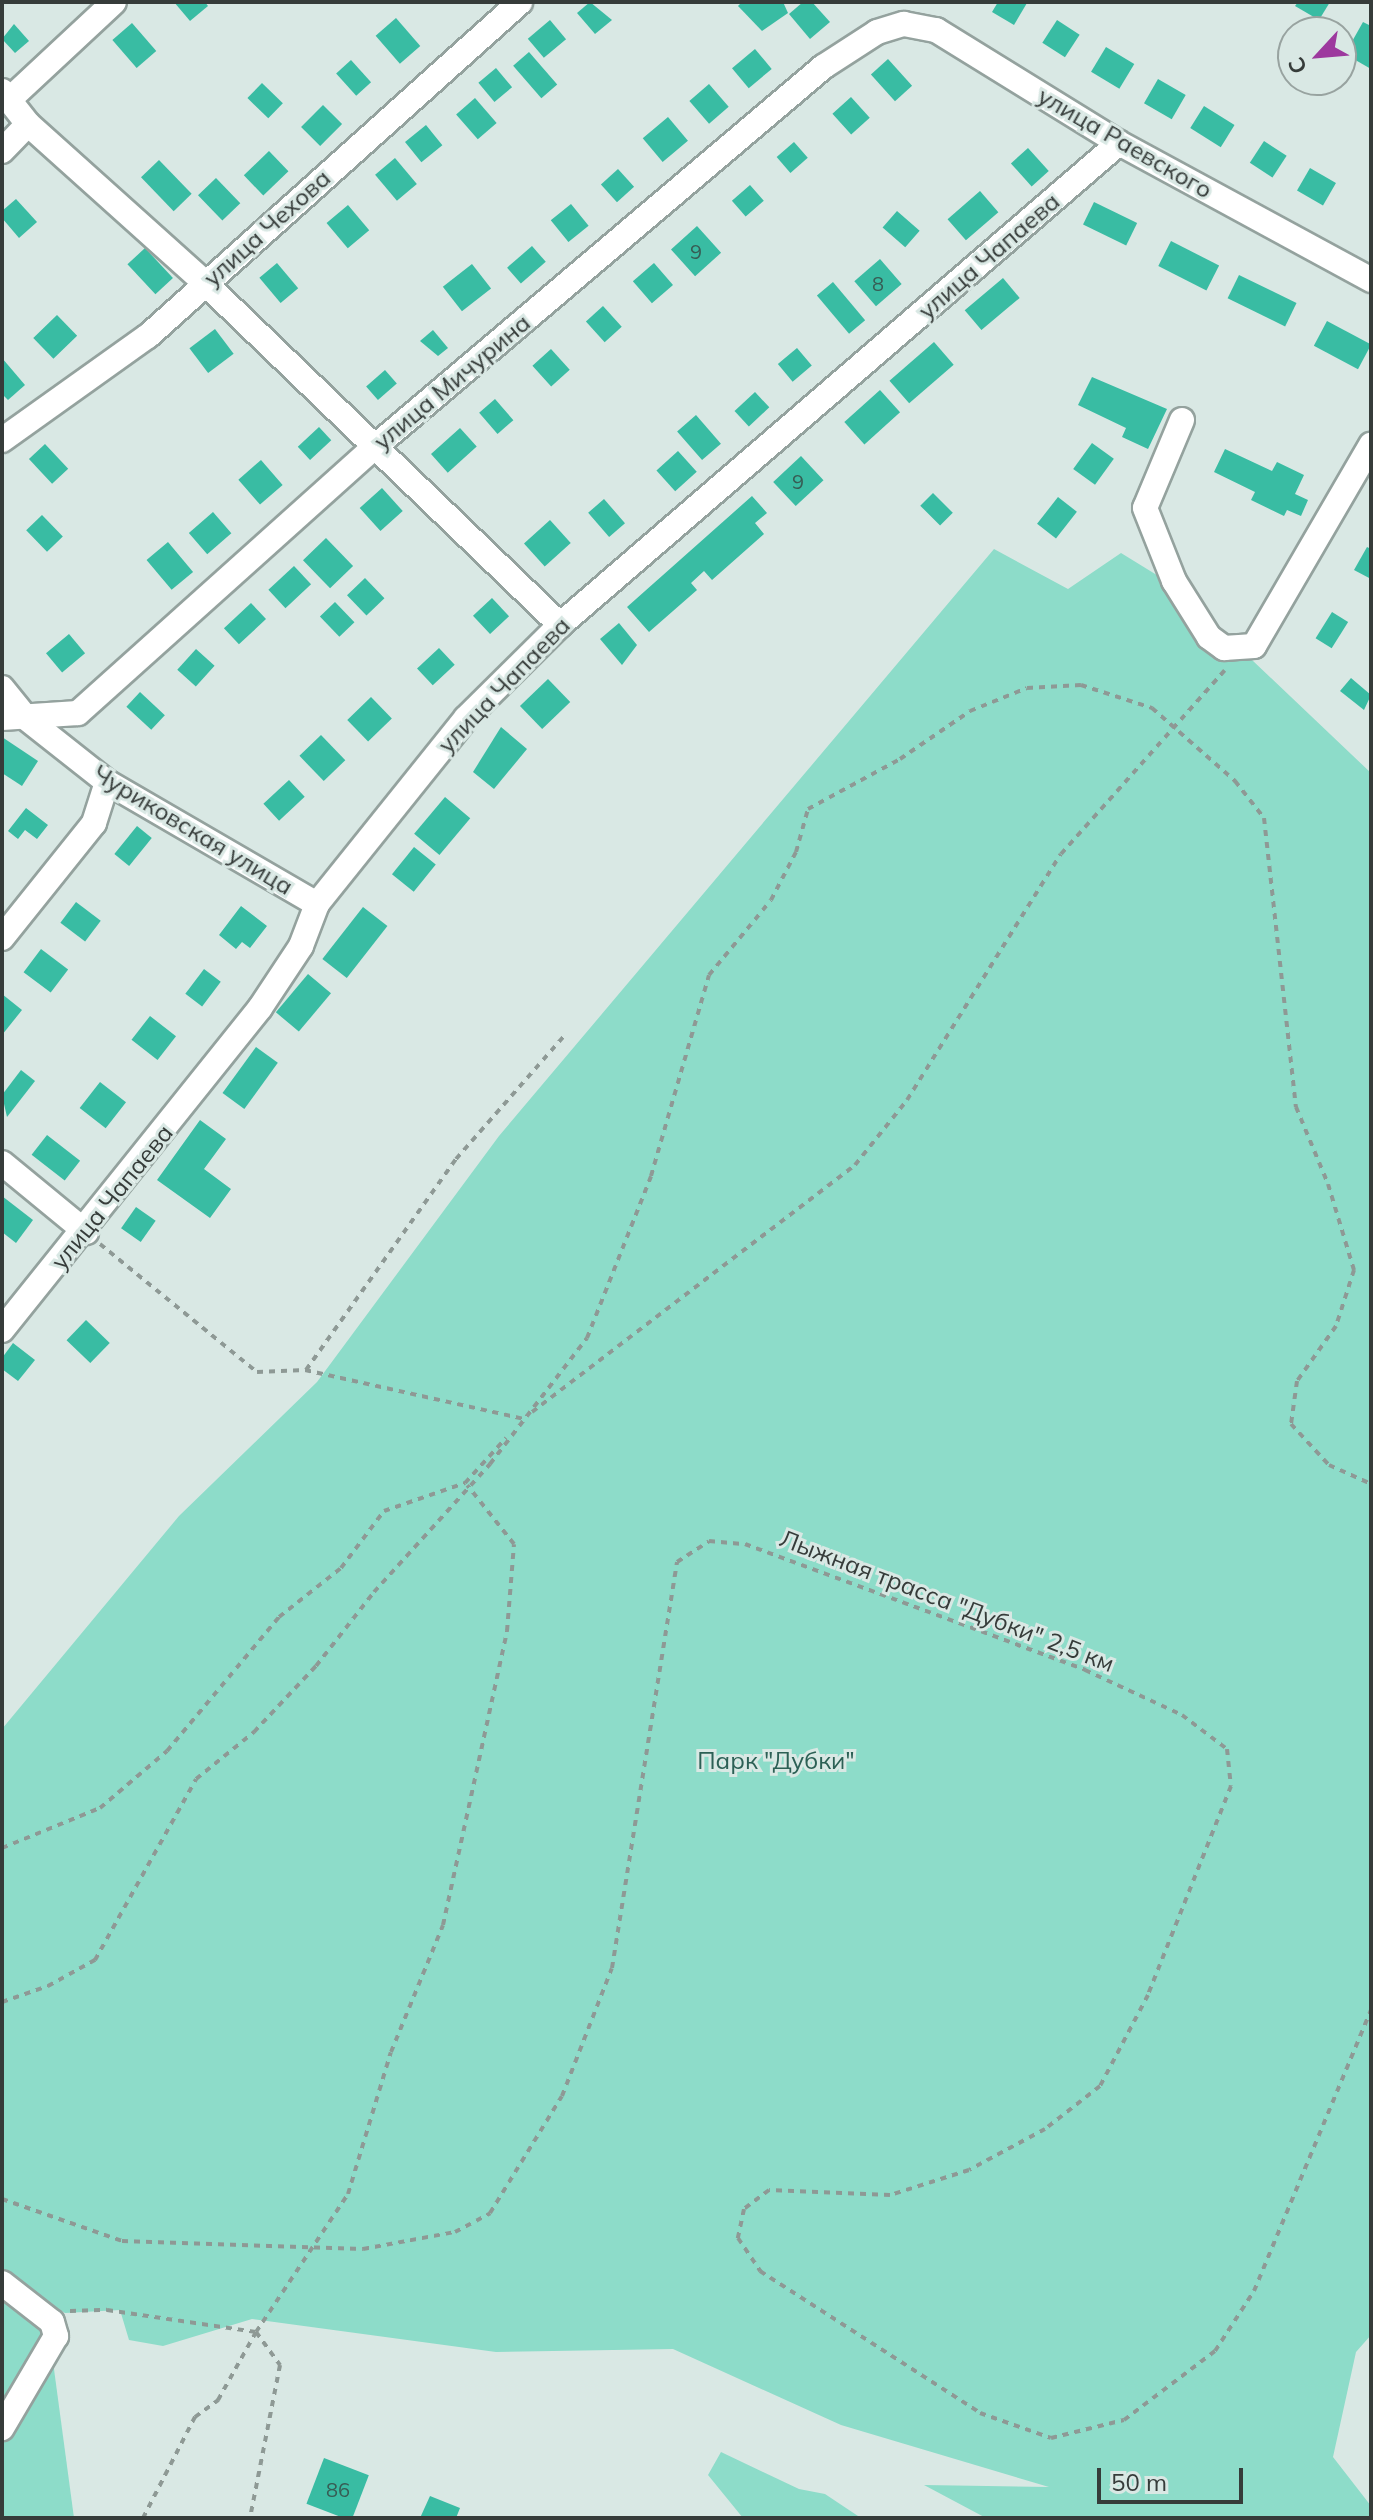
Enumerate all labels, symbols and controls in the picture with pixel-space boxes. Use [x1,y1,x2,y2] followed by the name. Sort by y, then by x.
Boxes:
[1277,16,1357,96] north arrow
[1281,53,1313,79] text: С
[1033,81,1217,205] street label: улица Раевского
[198,164,336,292] street label: улица Чехова
[912,187,1066,325] street label: улица Чапаева
[690,239,702,263] house number: 9
[872,271,884,295] house number: 8
[368,308,536,456] street label: улица Мичурина
[792,469,804,493] house number: 9
[432,611,576,759] street label: улица Чапаева
[88,759,298,901] street label: Чуриковская улица
[45,1119,179,1275] street label: улица Чапаева
[776,1524,1118,1678] street label: Лыжная трасса "Дубки" 2,5 км
[697,1747,855,1775] park label: Парк "Дубки"
[1101,2452,1247,2502] scale bar
[1111,2467,1167,2497] text: 50 m
[326,2477,350,2501] house number: 86

